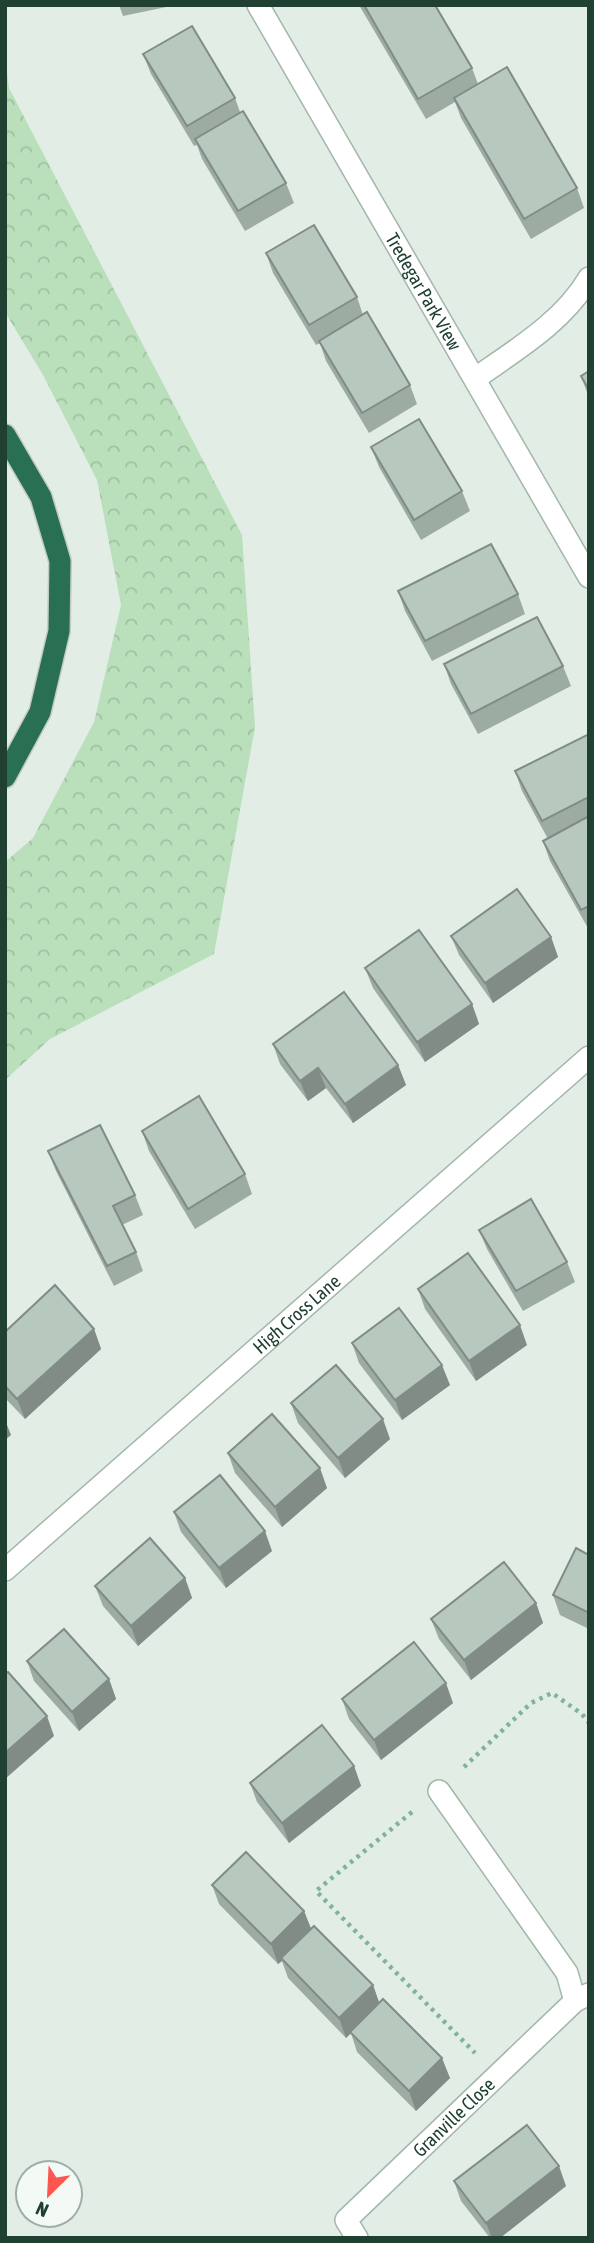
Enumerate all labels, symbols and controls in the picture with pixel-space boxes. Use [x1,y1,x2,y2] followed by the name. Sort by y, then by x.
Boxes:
[381,229,467,355] street label: Tredegar Park View
[248,1270,345,1358] street label: High Cross Lane
[408,2073,499,2161] street label: Granville Close
[14,2159,84,2229] north arrow
[32,2197,52,2222] text: N

